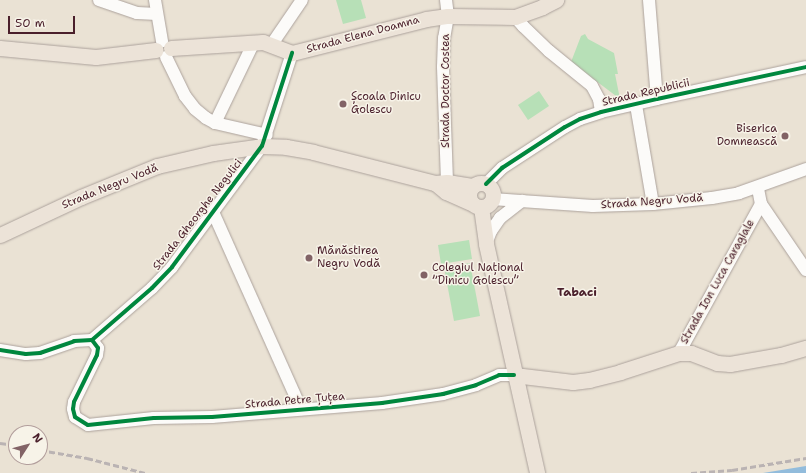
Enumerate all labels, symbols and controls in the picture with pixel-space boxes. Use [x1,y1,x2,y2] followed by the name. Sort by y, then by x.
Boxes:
[10,8,77,34] scale bar
[305,14,421,56] street label: Strada Elena Doamna
[15,15,45,31] text: 50 m
[439,34,453,148] street label: Strada Doctor Costea
[601,76,691,110] street label: Strada Republicii
[351,91,421,117] place label: Școala Dinicu Golescu
[338,99,348,109] marker: Școala Dinicu Golescu
[717,123,777,149] place label: Biserica Domnească
[780,131,790,141] marker: Biserica Domnească
[151,157,245,273] street label: Strada Gheorghe Negulici
[60,162,160,212] street label: Strada Negru Vodă
[600,192,704,212] street label: Strada Negru Vodă
[678,217,758,347] street label: Strada Ion Luca Caragiale
[317,245,380,271] place label: Mănăstirea Negru Vodă
[304,253,314,263] marker: Mănăstirea Negru Vodă
[432,262,524,288] place label: Colegiul Național ”Dinicu Golescu”
[419,270,429,280] marker: Colegiul Național ”Dinicu Golescu”
[557,286,597,300] district label: Tabaci
[244,390,346,412] street label: Strada Petre Țuțea
[8,425,48,465] north arrow
[29,430,46,446] text: N

